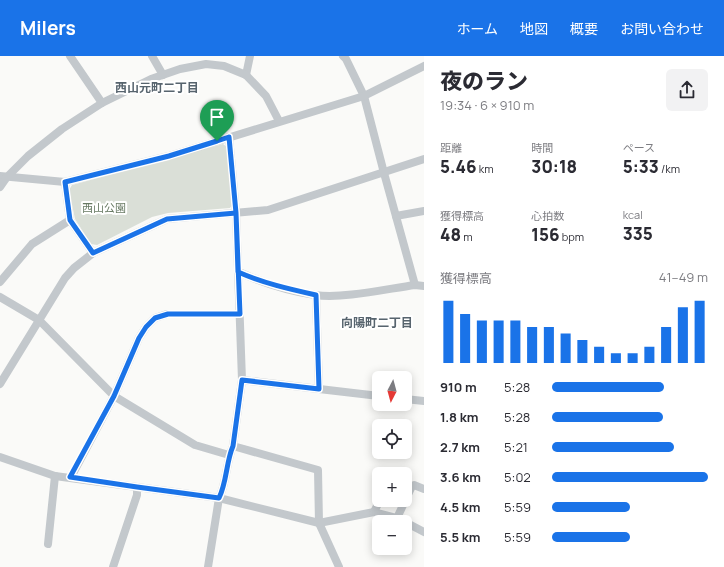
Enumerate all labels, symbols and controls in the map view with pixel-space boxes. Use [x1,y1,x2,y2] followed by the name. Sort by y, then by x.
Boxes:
[20,15,76,41] text: Milers
[456,19,498,38] text: ホーム
[520,19,548,38] text: 地図
[570,19,598,38] text: 概要
[620,19,704,38] text: お問い合わせ
[440,66,528,96] text: 夜のラン
[666,69,708,111] button: share
[115,79,199,96] district label: 西山元町二丁目
[440,96,534,114] text: 19:34 · 6 × 910 m
[200,100,234,141] pin
[206,106,228,128] icon: arrive
[440,140,462,155] text: 距離
[531,140,553,155] text: 時間
[623,140,655,155] text: ペース
[440,155,476,178] text: 5.46
[531,155,577,178] text: 30:18
[623,155,659,178] text: 5:33
[476,161,493,176] text: km
[659,161,680,176] text: /km
[82,200,126,215] park label: 西山公園
[623,207,643,222] text: kcal
[440,208,484,223] text: 獲得標高
[531,208,564,223] text: 心拍数
[623,222,653,245] text: 335
[440,223,461,246] text: 48
[531,223,560,246] text: 156
[461,229,473,244] text: m
[560,229,584,244] text: bpm
[659,268,708,286] text: 41–49 m
[440,269,492,287] text: 獲得標高
[341,314,413,331] district label: 向陽町二丁目
[372,371,412,411] north arrow
[372,371,412,555] map controls
[440,378,477,396] text: 910 m
[504,378,530,396] text: 5:28
[440,408,478,426] text: 1.8 km
[504,408,530,426] text: 5:28
[372,419,412,459] button: locate
[440,438,480,456] text: 2.7 km
[504,438,528,456] text: 5:21
[372,467,412,507] button: +
[440,468,481,486] text: 3.6 km
[504,468,531,486] text: 5:02
[440,498,481,516] text: 4.5 km
[504,498,531,516] text: 5:59
[372,515,412,555] button: −
[440,528,480,546] text: 5.5 km
[504,528,531,546] text: 5:59

